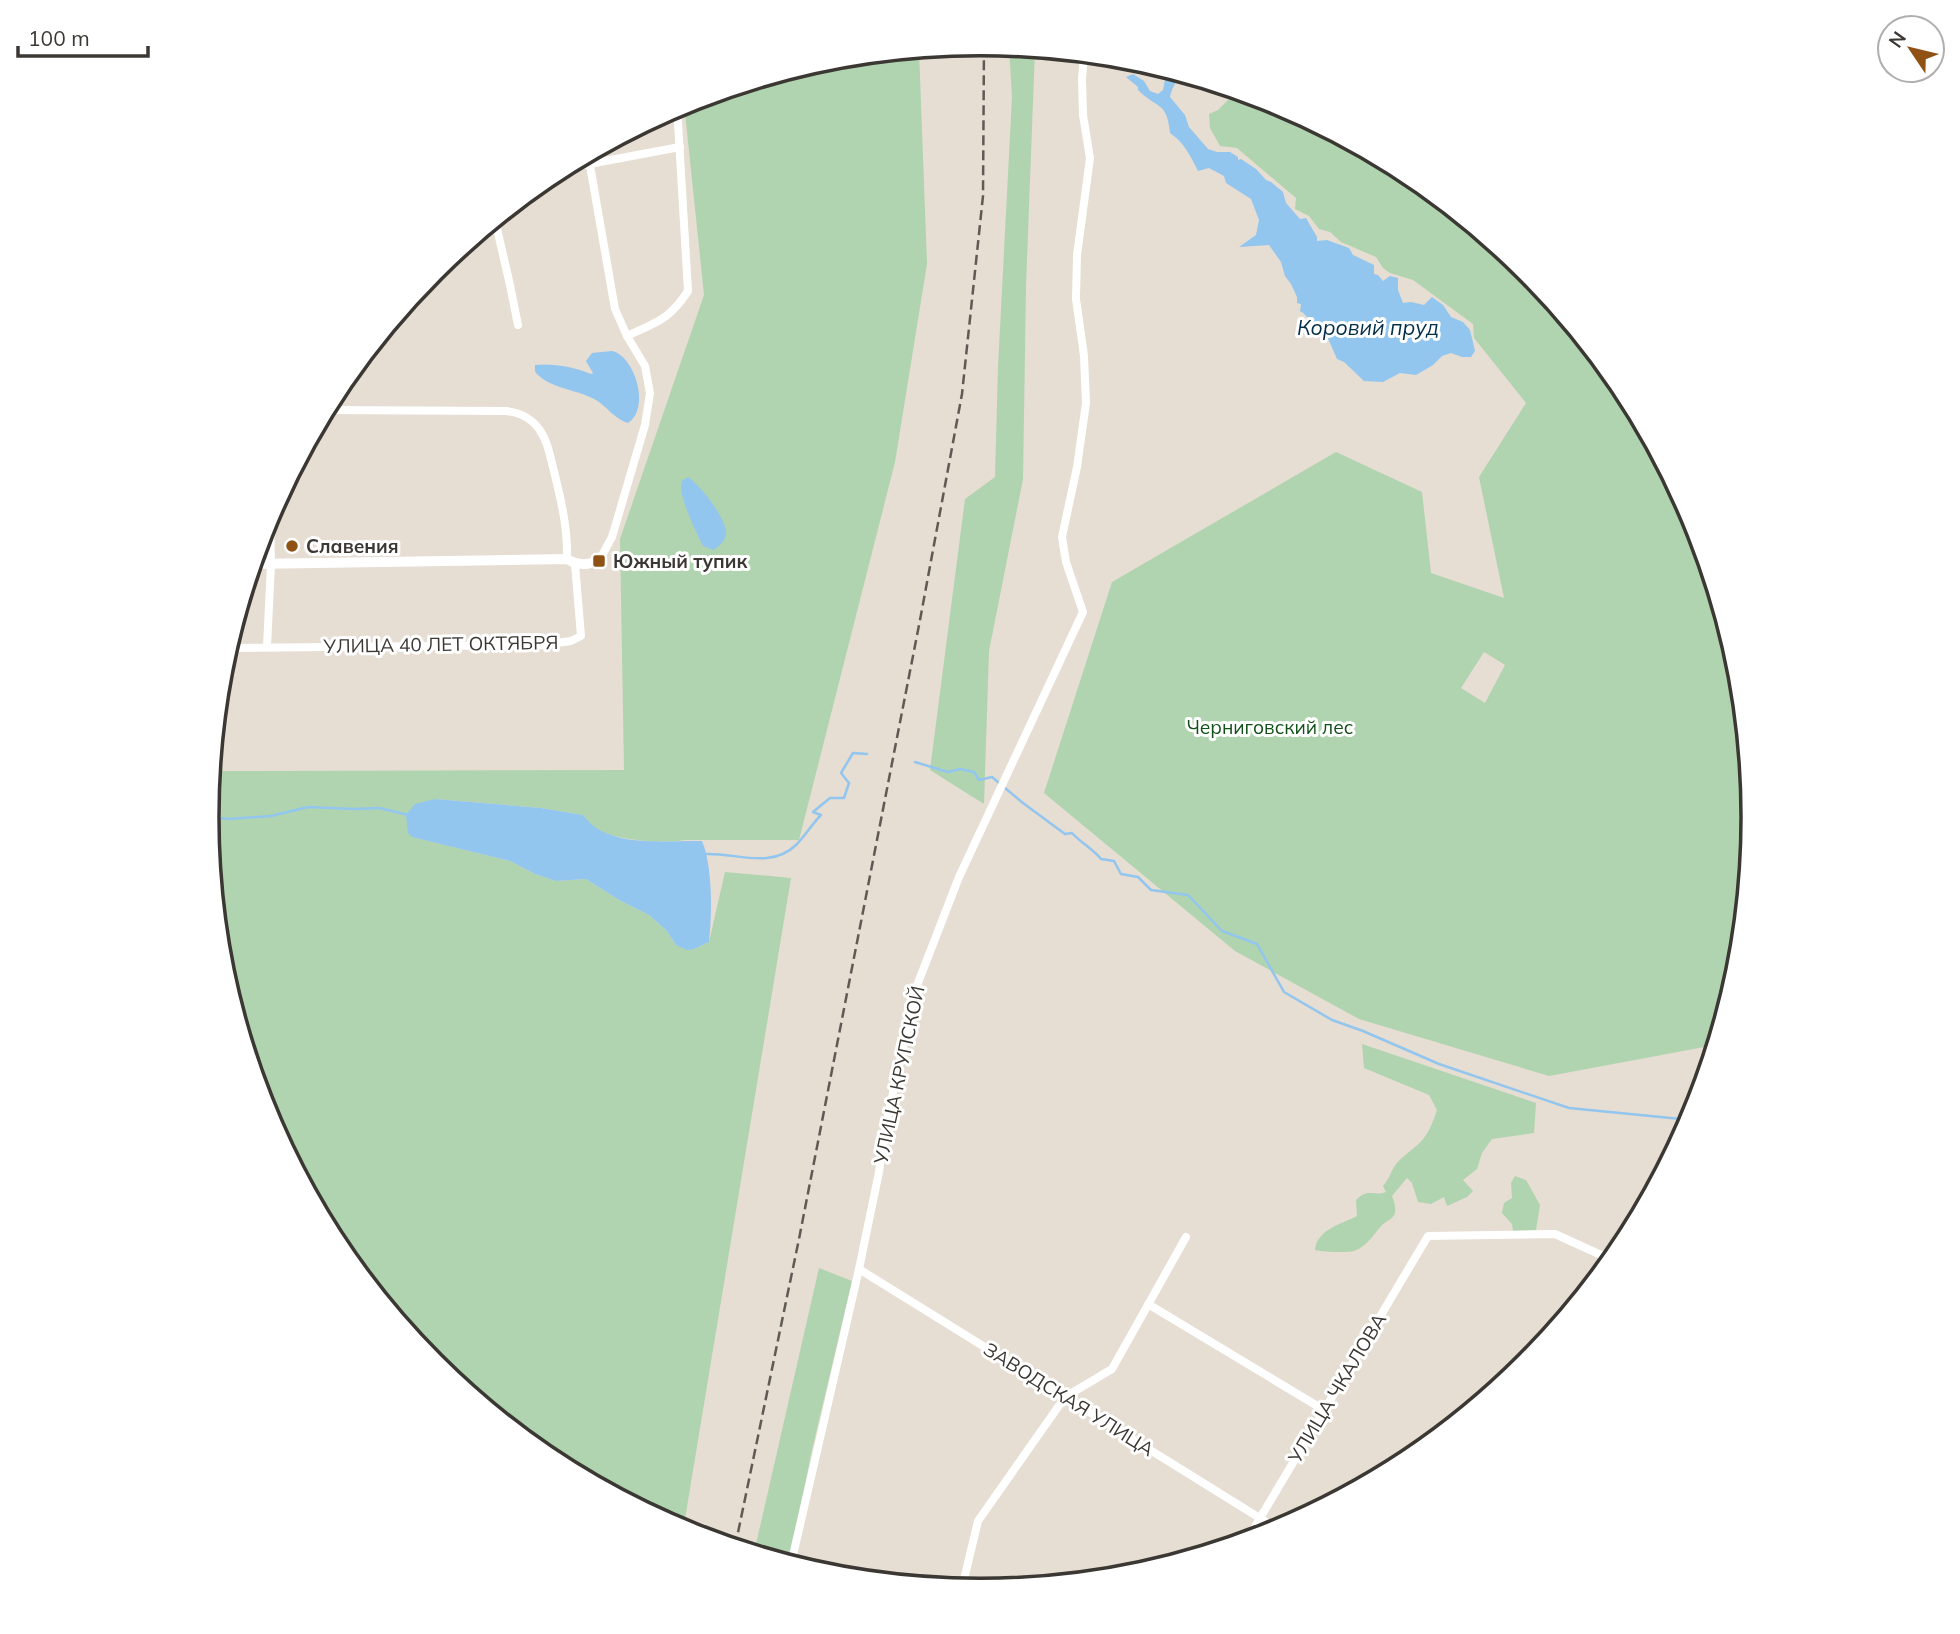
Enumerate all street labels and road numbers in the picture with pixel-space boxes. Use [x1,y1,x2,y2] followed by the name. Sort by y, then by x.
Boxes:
[322,630,559,658] street label: УЛИЦА 40 ЛЕТ ОКТЯБРЯ
[868,984,930,1167] street label: УЛИЦА КРУПСКОЙ
[1282,1309,1391,1468] street label: УЛИЦА ЧКАЛОВА
[979,1337,1159,1461] street label: ЗАВОДСКАЯ УЛИЦА

